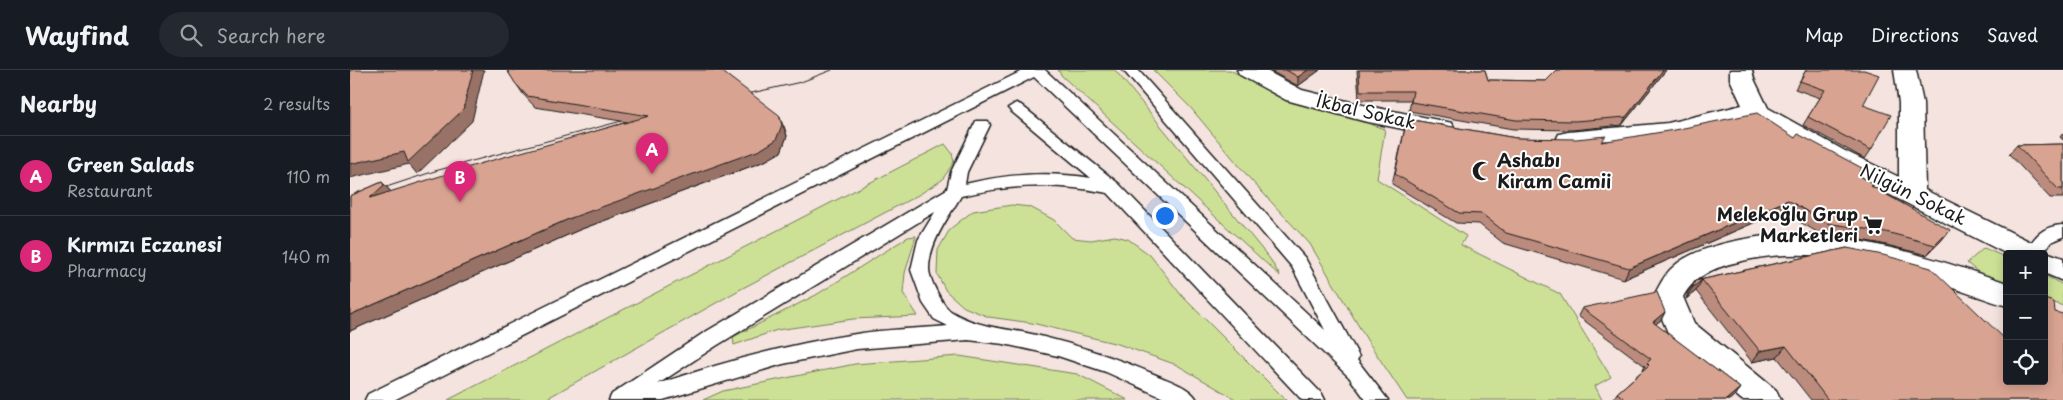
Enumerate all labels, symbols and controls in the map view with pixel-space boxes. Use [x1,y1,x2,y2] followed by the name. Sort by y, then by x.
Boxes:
[159,12,509,57] search box
[25,17,129,53] text: Wayfind
[177,21,205,49] icon: search
[217,21,325,49] text: Search here
[1805,21,1843,48] text: Map
[1871,21,1959,48] text: Directions
[1987,21,2038,48] text: Saved
[1314,86,1419,135] street label: İkbal Sokak
[20,87,97,119] text: Nearby
[263,91,330,115] text: 2 results
[636,133,668,174] pin: A
[1497,146,1611,194] place label: Ashabı Kiram Camii
[67,150,194,178] text: Green Salads
[1856,156,1971,231] street label: Nilgün Sokak
[1471,160,1493,182] mosque icon: Ashabı Kiram Camii
[444,161,476,202] pin: B
[30,164,42,188] text: A
[287,164,330,188] text: 110 m
[67,178,153,202] text: Restaurant
[1717,200,1858,248] place label: Melekoğlu Grup Marketleri
[1152,203,1178,229] your location
[1862,214,1884,236] supermarket icon: Melekoğlu Grup Marketleri
[67,230,222,258] text: Kırmızı Eczanesi
[31,244,41,268] text: B
[282,244,330,268] text: 140 m
[2003,250,2048,385] map controls
[2003,250,2048,295] button: +
[67,258,147,282] text: Pharmacy
[2003,295,2048,340] button: −
[2003,340,2048,385] button: locate

